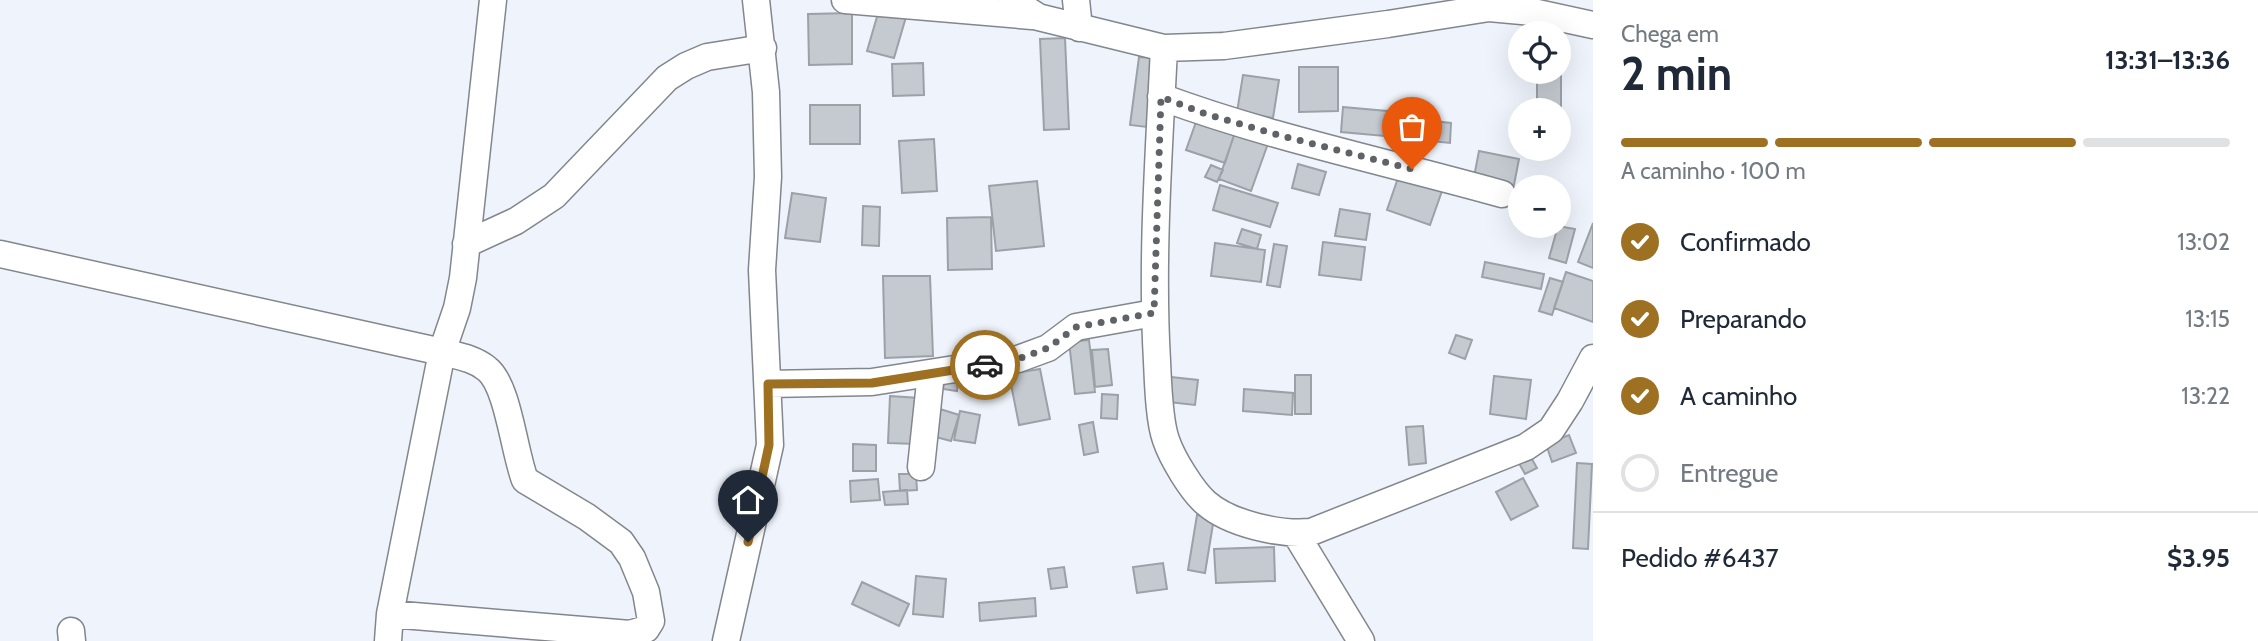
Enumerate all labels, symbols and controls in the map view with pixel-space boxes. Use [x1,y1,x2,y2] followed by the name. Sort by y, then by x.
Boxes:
[1621,20,1719,48] text: Chega em
[1508,21,1571,238] map controls
[1508,21,1571,84] button: locate
[2105,44,2230,76] text: 13:31–13:36
[1621,46,1732,102] text: 2 min
[1382,97,1442,169] pin
[1508,98,1571,161] button: +
[1393,108,1431,146] icon: bag
[1621,157,1806,185] text: A caminho · 100 m
[1508,175,1571,238] button: −
[1621,223,1659,261] icon: check
[1680,226,1811,258] text: Confirmado
[2177,228,2230,256] text: 13:02
[1621,300,1659,338] icon: check
[1680,303,1807,335] text: Preparando
[2185,305,2230,333] text: 13:15
[950,330,1020,400] courier
[966,346,1004,384] icon: car
[1621,377,1659,415] icon: check
[1680,380,1797,412] text: A caminho
[2181,382,2230,410] text: 13:22
[1680,457,1778,489] text: Entregue
[718,470,778,542] pin
[729,481,767,519] icon: home
[1621,542,1779,574] text: Pedido #6437
[2167,542,2230,574] text: $3.95

